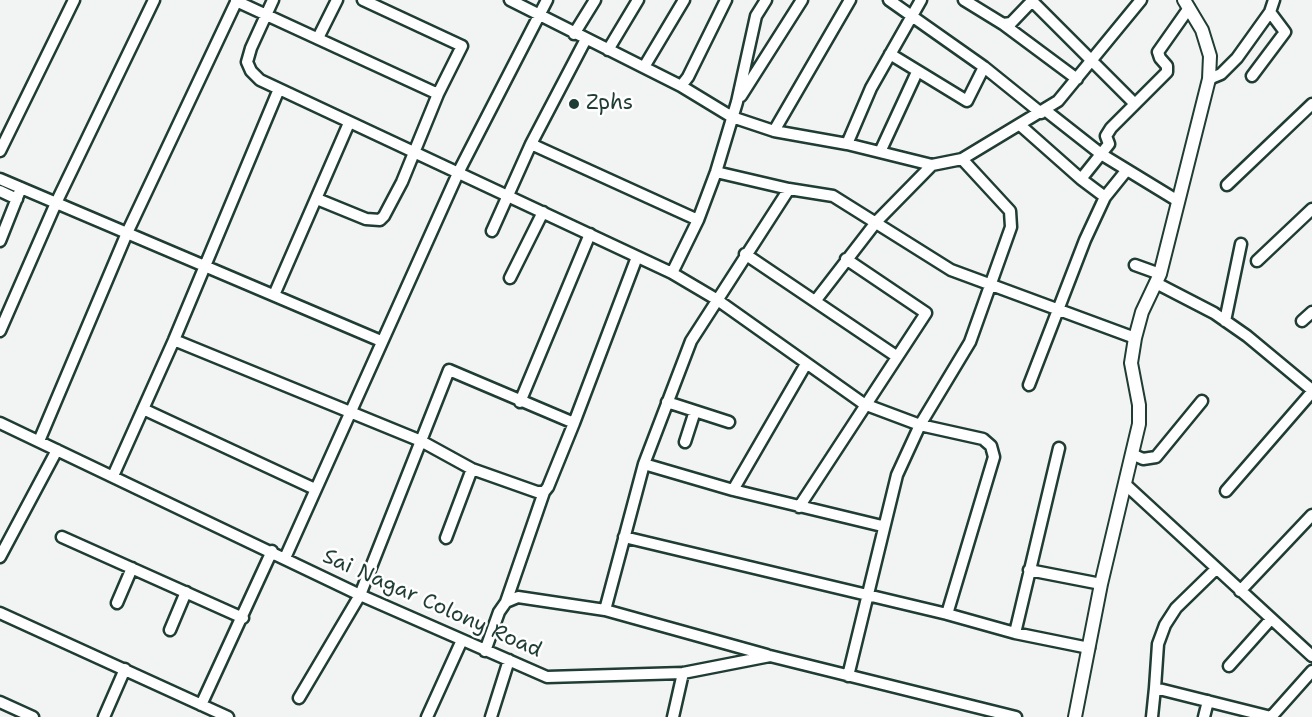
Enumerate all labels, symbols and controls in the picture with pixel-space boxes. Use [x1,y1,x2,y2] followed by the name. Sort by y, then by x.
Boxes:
[586,91,633,117] place label: Zphs
[567,97,581,111] marker: Zphs
[319,544,545,664] street label: Sai Nagar Colony Road

